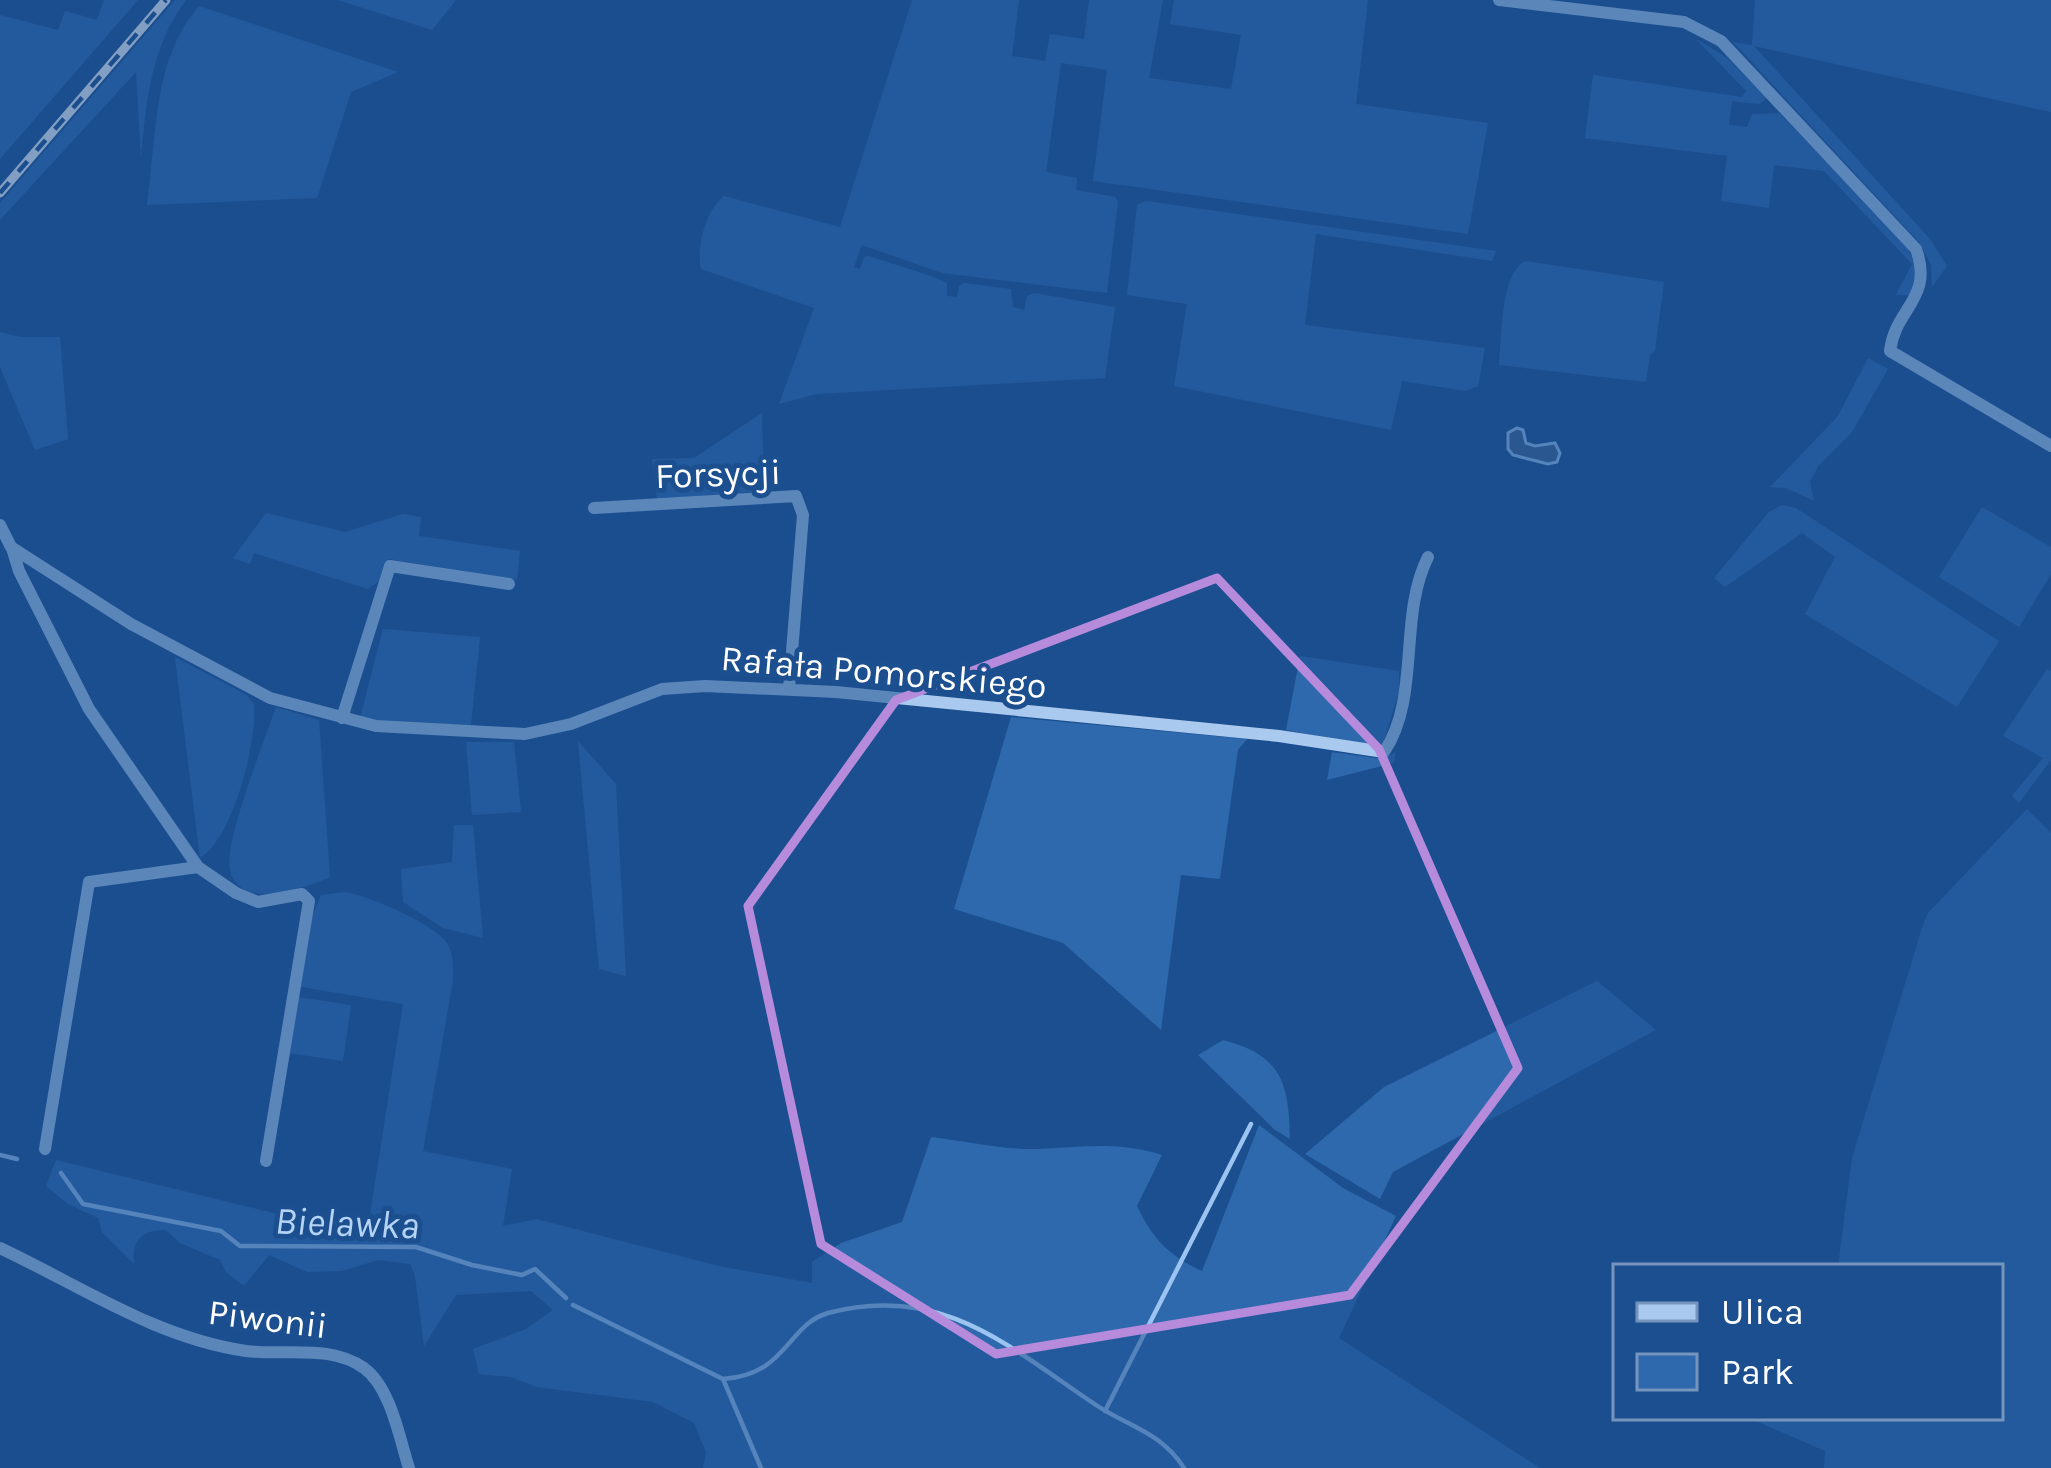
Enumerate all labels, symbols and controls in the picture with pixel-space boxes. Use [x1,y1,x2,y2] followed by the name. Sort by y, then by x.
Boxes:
[654,451,782,497] street label: Forsycji
[719,637,1049,707] street label: Rafała Pomorskiego
[274,1197,420,1249] water label: Bielawka
[1613,1264,2003,1420] legend
[206,1291,330,1347] street label: Piwonii
[1721,1291,1804,1333] text: Ulica
[1721,1351,1794,1393] text: Park

